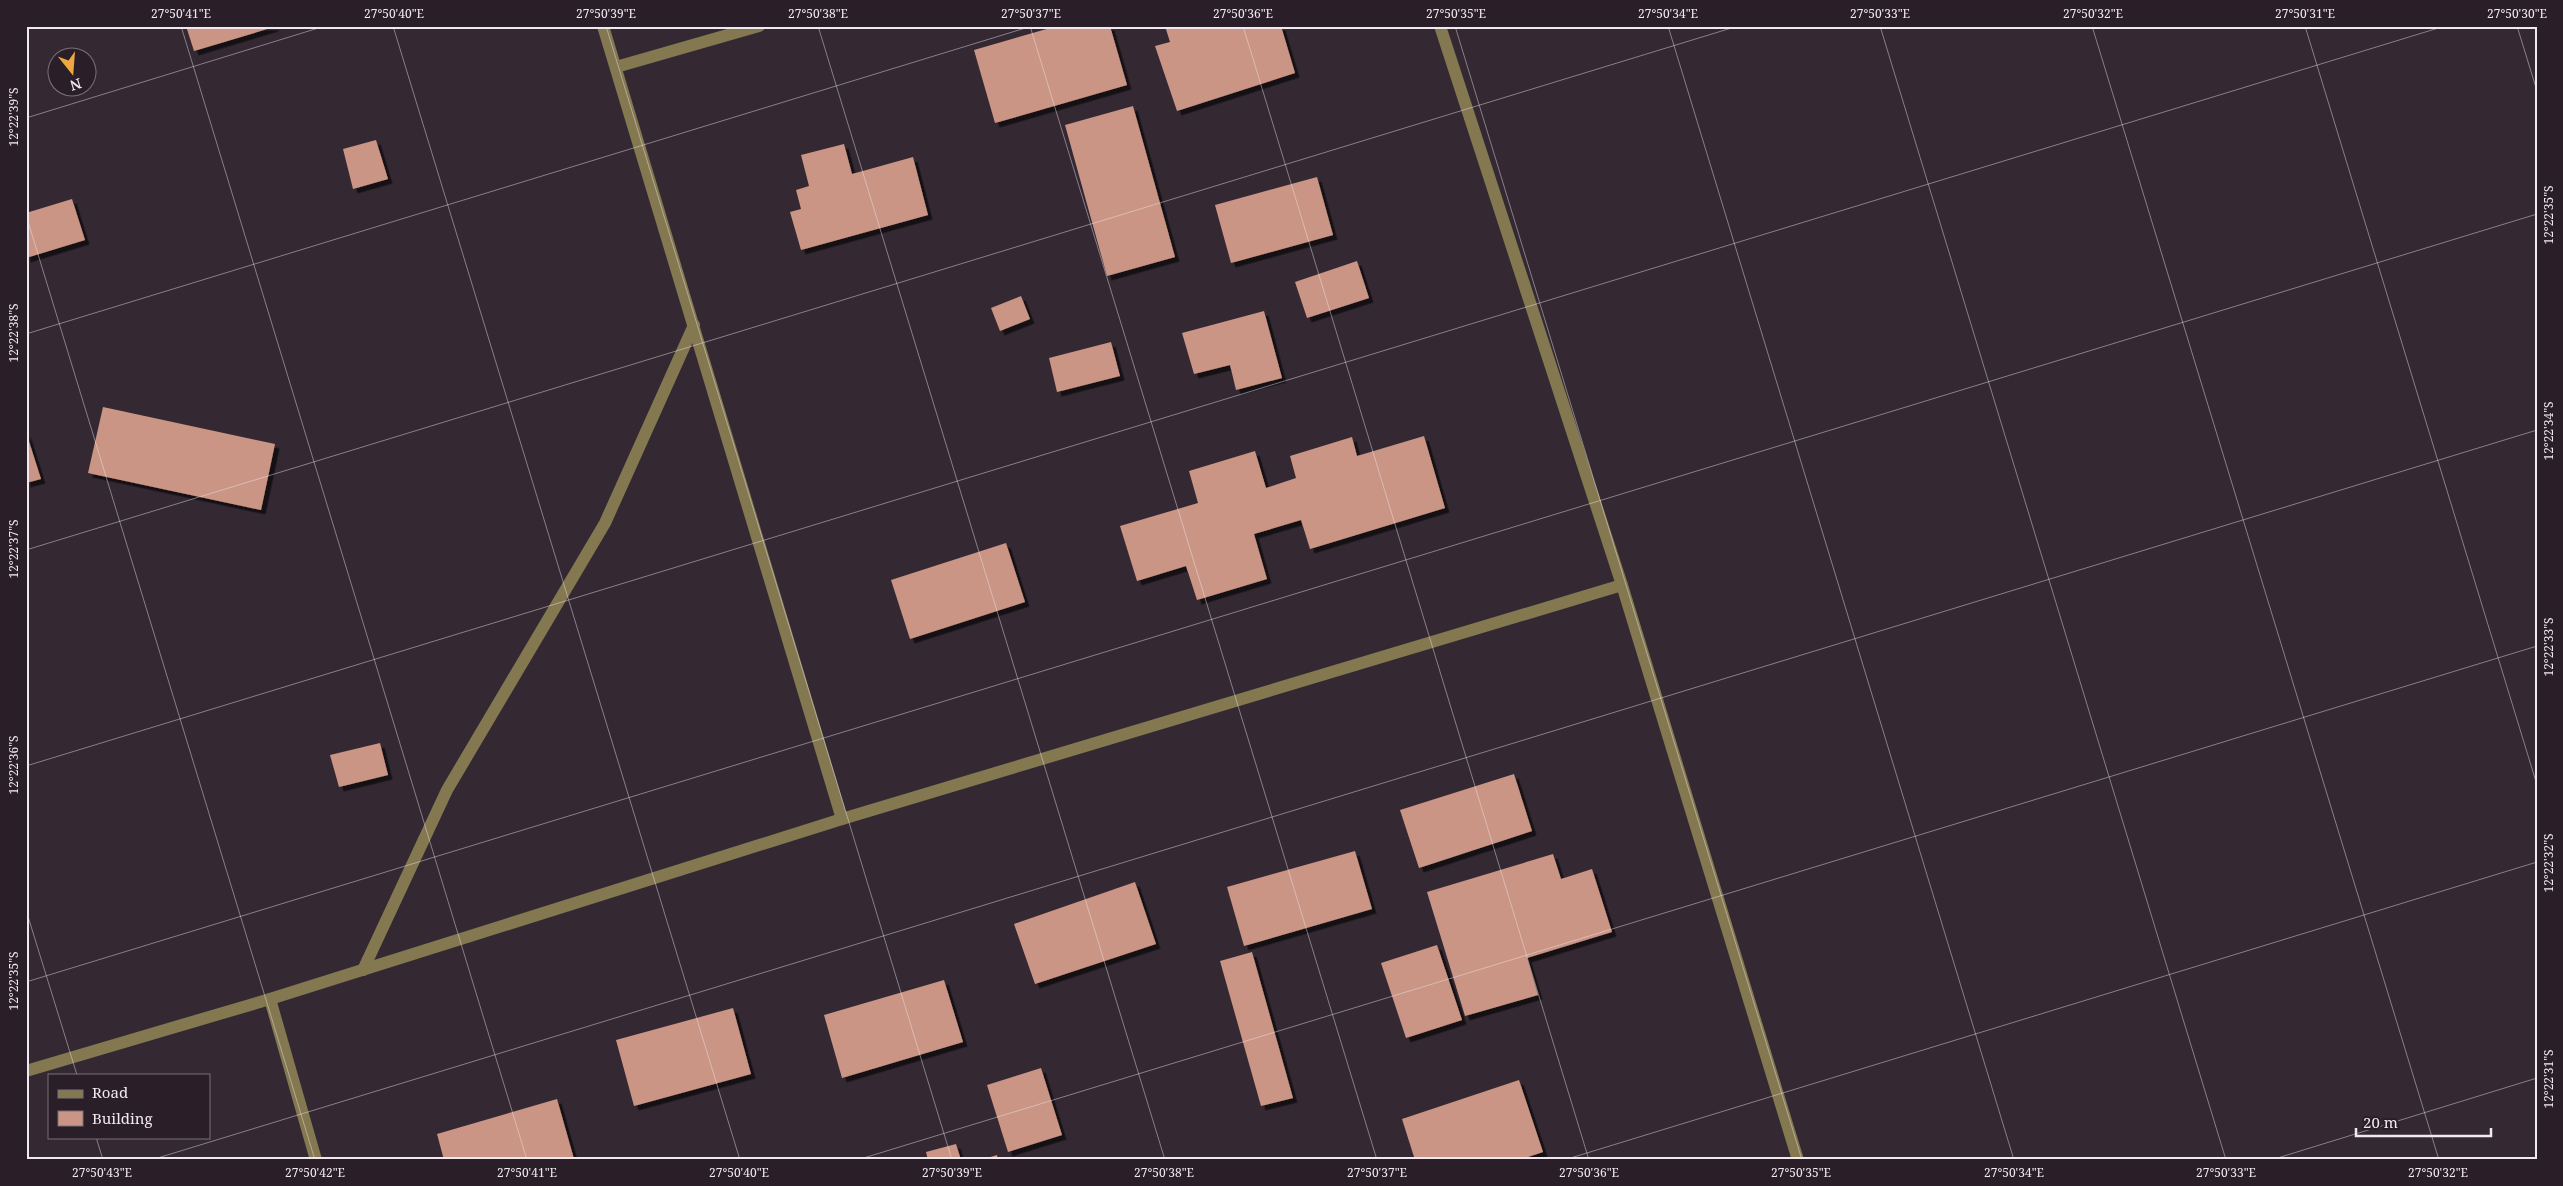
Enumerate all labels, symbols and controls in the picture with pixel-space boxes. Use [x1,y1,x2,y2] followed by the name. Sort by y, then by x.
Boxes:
[151,5,211,22] text: 27°50'41"E
[364,5,424,22] text: 27°50'40"E
[576,5,636,22] text: 27°50'39"E
[788,5,848,22] text: 27°50'38"E
[1001,5,1061,22] text: 27°50'37"E
[1213,5,1273,22] text: 27°50'36"E
[1426,5,1486,22] text: 27°50'35"E
[1638,5,1698,22] text: 27°50'34"E
[1850,5,1910,22] text: 27°50'33"E
[2063,5,2123,22] text: 27°50'32"E
[2275,5,2335,22] text: 27°50'31"E
[2487,5,2547,22] text: 27°50'30"E
[48,48,98,98] north arrow
[68,74,84,96] text: N
[5,87,22,147] text: 12°22'39"S
[2540,185,2557,245] text: 12°22'35"S
[5,303,22,363] text: 12°22'38"S
[2540,401,2557,461] text: 12°22'34"S
[5,519,22,579] text: 12°22'37"S
[2540,617,2557,677] text: 12°22'33"S
[5,735,22,795] text: 12°22'36"S
[2540,833,2557,893] text: 12°22'32"S
[5,951,22,1011] text: 12°22'35"S
[2540,1049,2557,1109] text: 12°22'31"S
[48,1074,210,1138] legend
[92,1082,128,1102] text: Road
[2356,1106,2490,1138] scale bar
[92,1108,153,1128] text: Building
[2363,1112,2398,1132] text: 20 m
[72,1164,132,1181] text: 27°50'43"E
[285,1164,345,1181] text: 27°50'42"E
[497,1164,557,1181] text: 27°50'41"E
[709,1164,769,1181] text: 27°50'40"E
[922,1164,982,1181] text: 27°50'39"E
[1134,1164,1194,1181] text: 27°50'38"E
[1347,1164,1407,1181] text: 27°50'37"E
[1559,1164,1619,1181] text: 27°50'36"E
[1771,1164,1831,1181] text: 27°50'35"E
[1984,1164,2044,1181] text: 27°50'34"E
[2196,1164,2256,1181] text: 27°50'33"E
[2408,1164,2468,1181] text: 27°50'32"E

